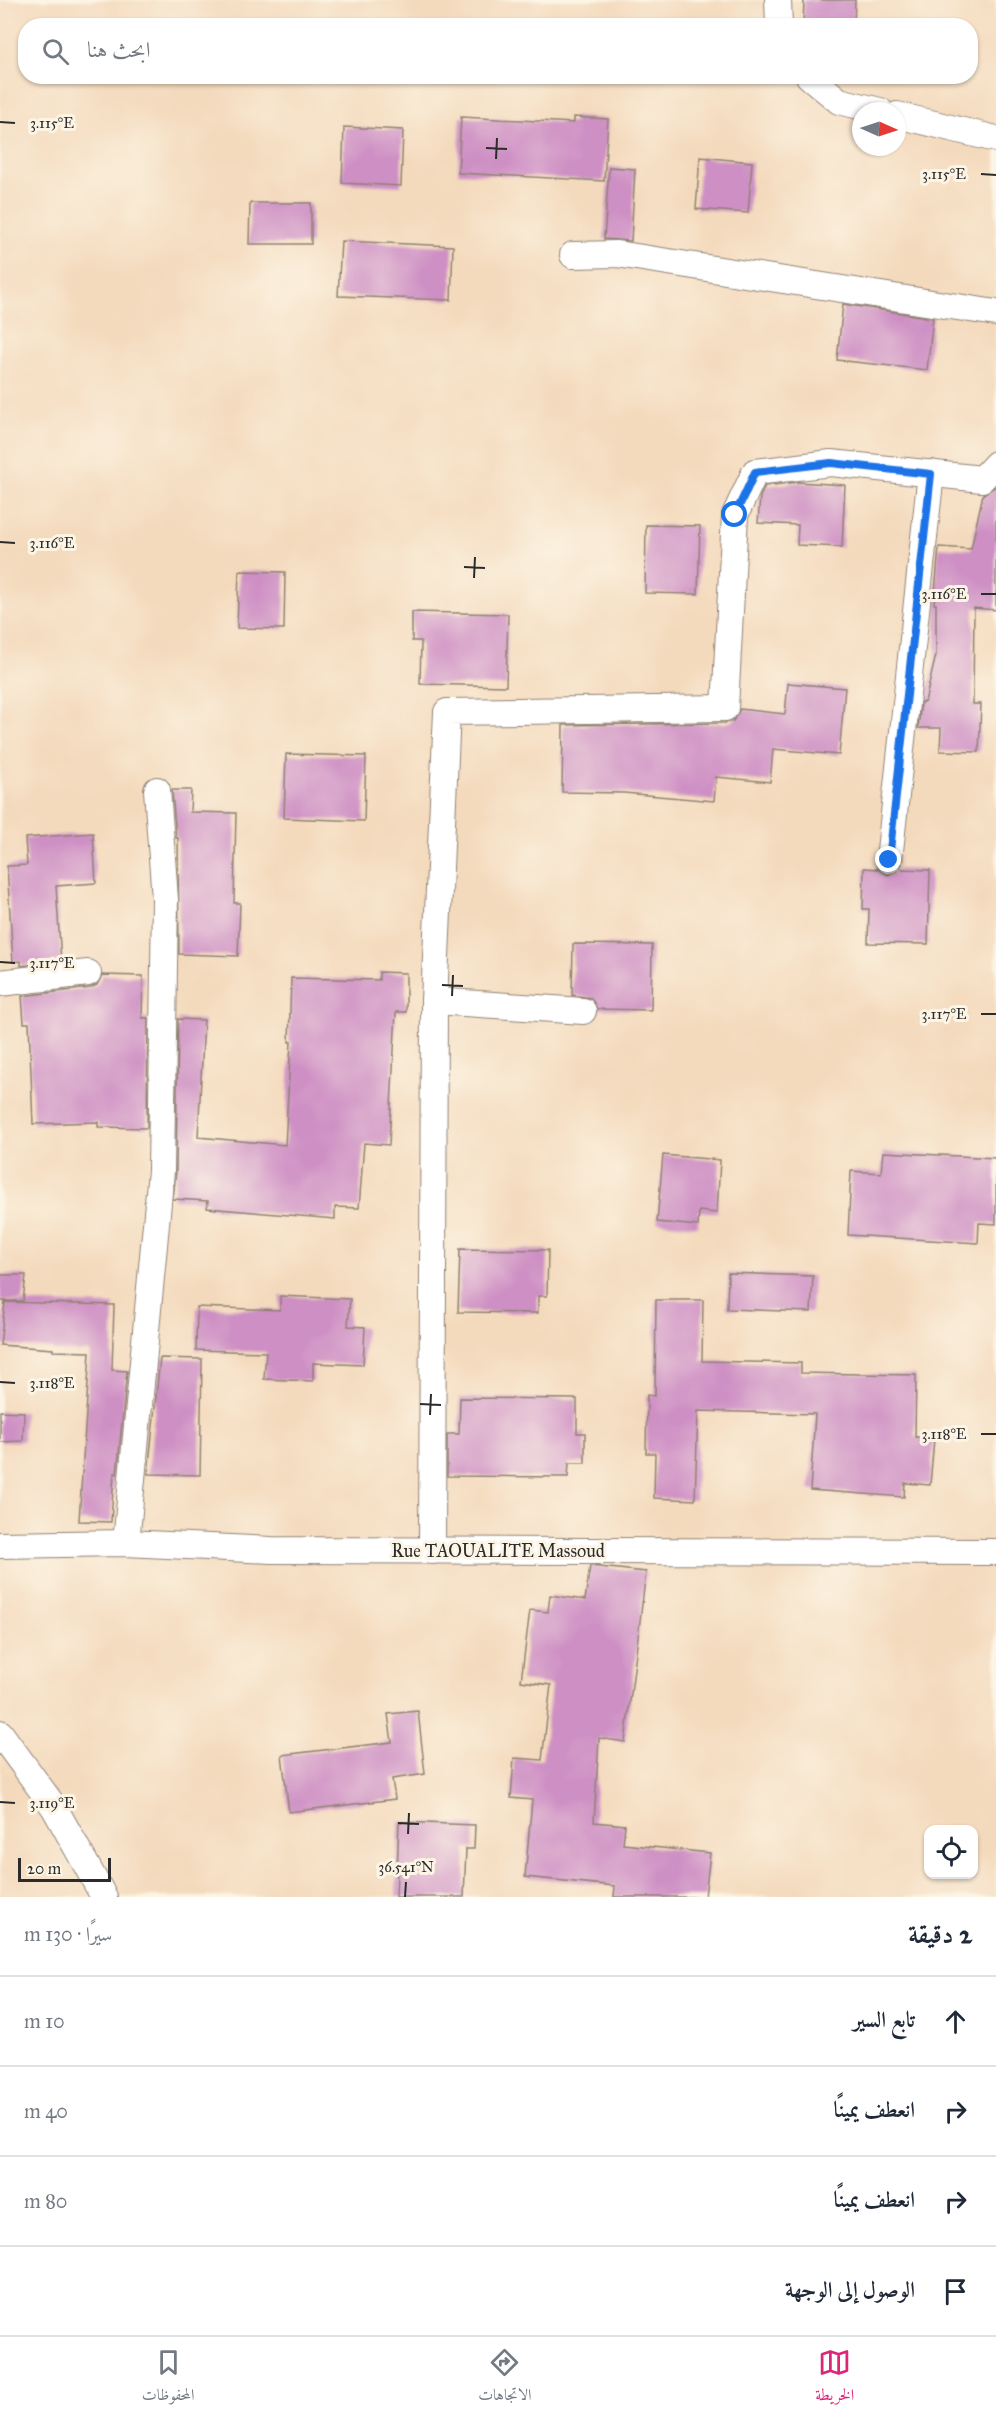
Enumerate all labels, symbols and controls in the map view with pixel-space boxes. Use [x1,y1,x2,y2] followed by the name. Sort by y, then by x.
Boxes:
[18,18,978,84] search box
[39,35,72,68] icon: search
[87,36,150,63] text: ابحث هنا
[852,102,906,156] north arrow
[30,114,74,132] text: 3.115°E
[922,165,966,183] text: 3.115°E
[721,501,747,527] route start
[30,534,75,552] text: 3.116°E
[922,585,967,603] text: 3.116°E
[875,846,901,872] route end
[29,954,75,972] text: 3.117°E
[921,1005,967,1023] text: 3.117°E
[29,1374,75,1392] text: 3.118°E
[921,1425,967,1443] text: 3.118°E
[391,1540,605,1562] street label: Rue TAOUALITE Massoud
[29,1794,75,1812] text: 3.119°E
[924,1825,978,1879] map controls
[924,1825,978,1879] button: locate
[18,1855,111,1882] scale bar
[378,1858,434,1876] text: 36.541°N
[27,1859,61,1878] text: 20 m
[908,1918,972,1950] text: 2 دقيقة
[24,1922,112,1946] text: سيرًا · 130 m
[939,2005,972,2038] icon: ahead
[853,2006,915,2033] text: تابع السير
[24,2009,65,2033] text: 10 m
[939,2095,972,2128] icon: right
[834,2096,915,2123] text: انعطف يمينًا
[24,2099,68,2123] text: 40 m
[939,2185,972,2218] icon: right
[834,2186,915,2213] text: انعطف يمينًا
[24,2189,67,2213] text: 80 m
[939,2275,972,2308] icon: arrive
[785,2276,915,2303] text: الوصول إلى الوجهة
[142,2346,195,2410] tab: المحفوظات
[478,2346,532,2410] tab: الاتجاهات
[815,2346,854,2410] tab: الخريطة

